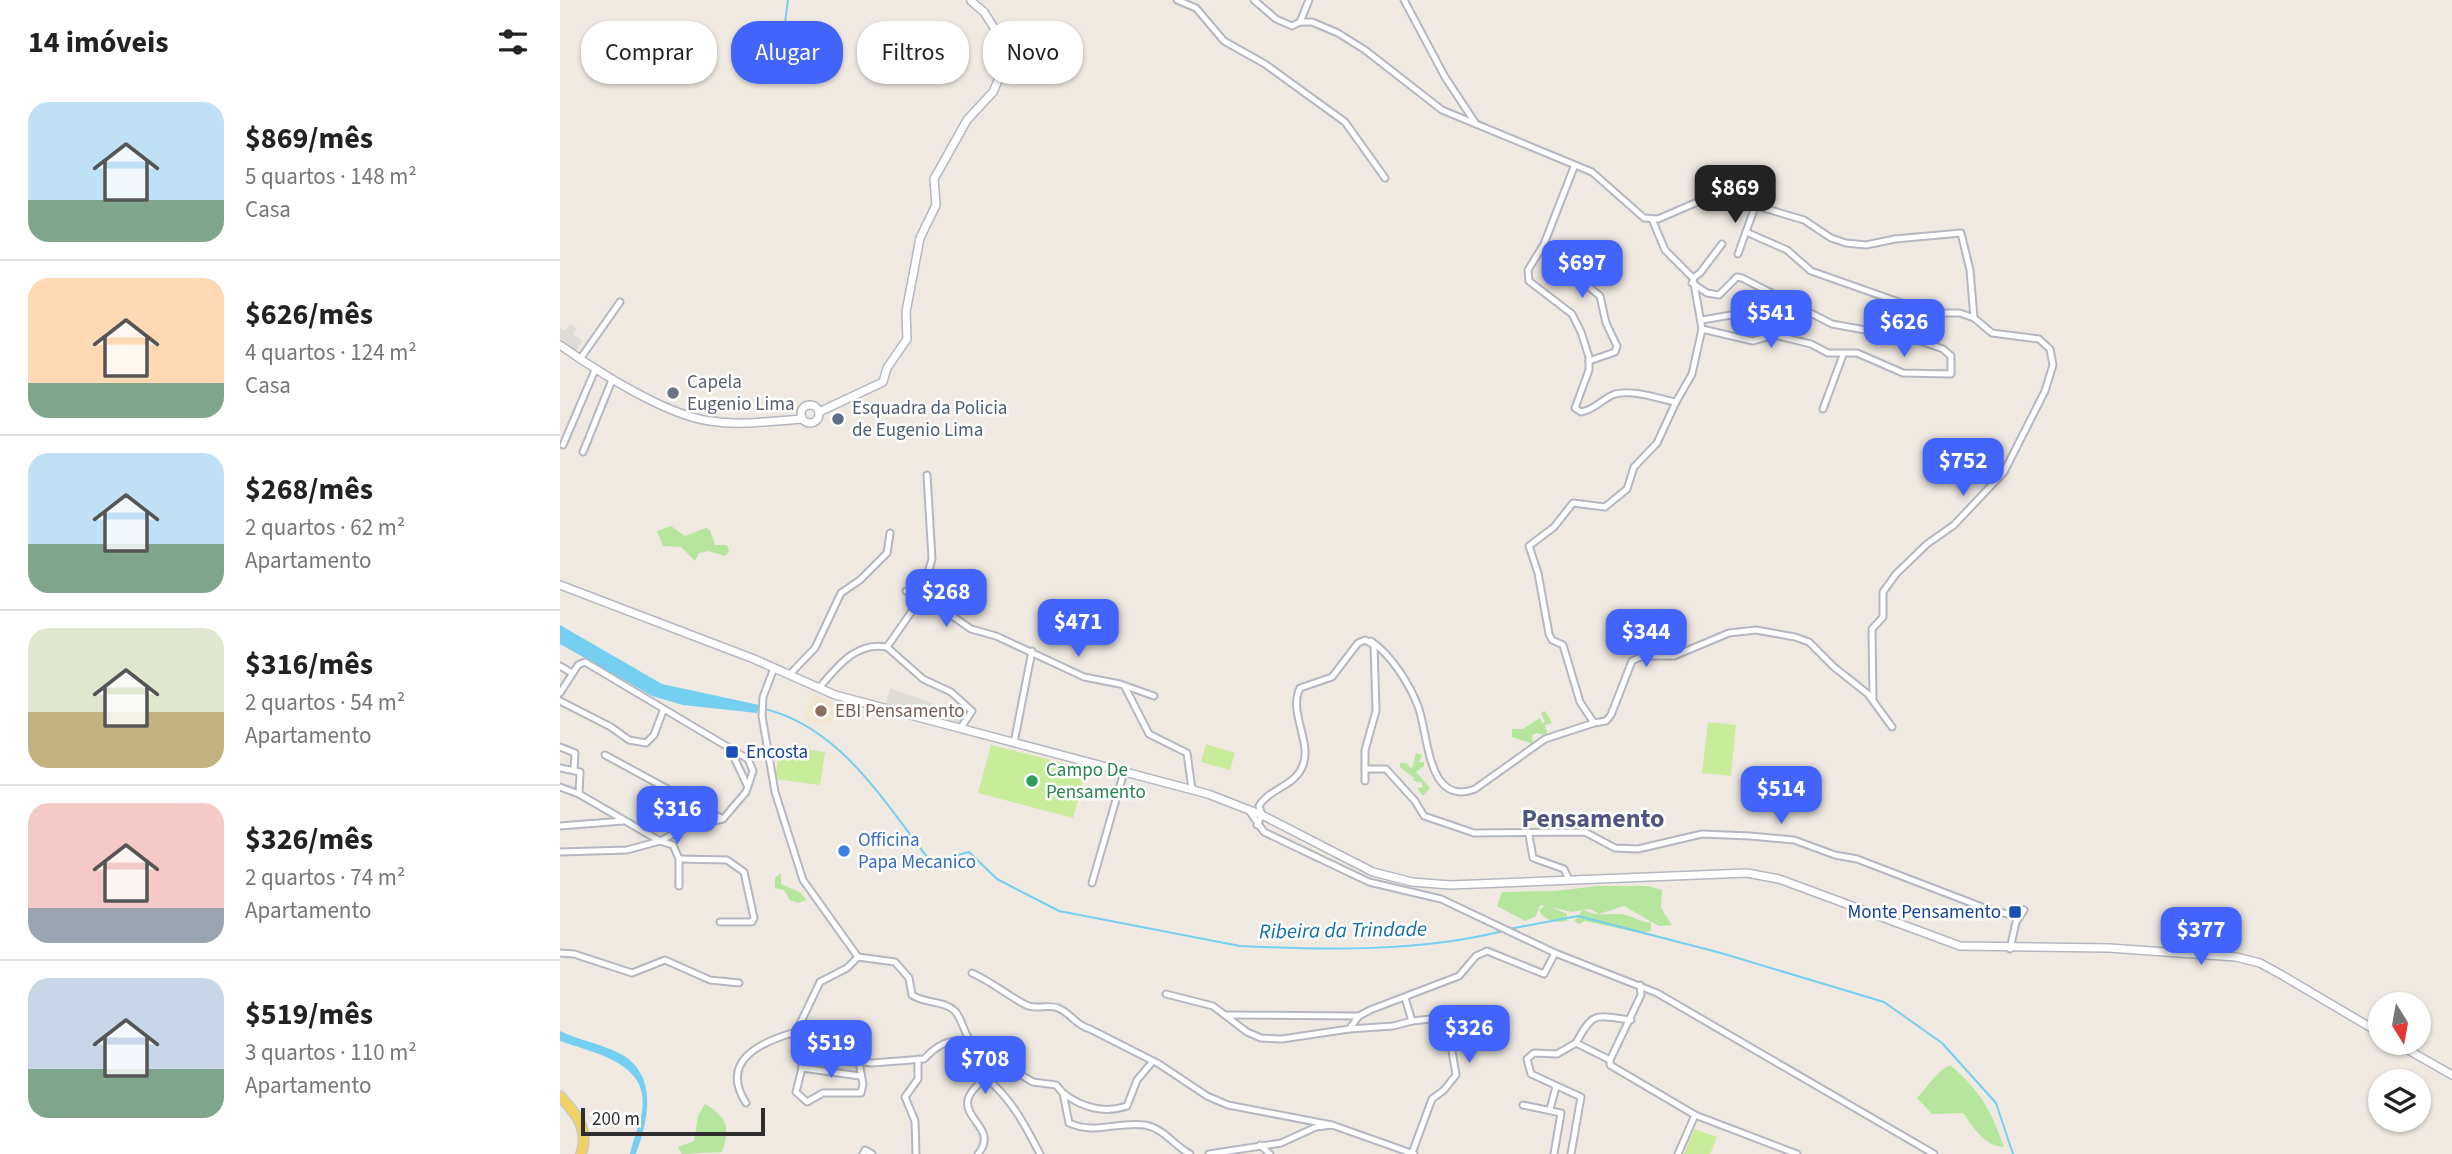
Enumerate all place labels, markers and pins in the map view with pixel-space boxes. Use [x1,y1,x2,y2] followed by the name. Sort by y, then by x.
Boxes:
[1694,166,1776,225] pin: $869
[1541,240,1623,300] pin: $697
[1730,290,1812,350] pin: $541
[1863,300,1945,359] pin: $626
[687,369,795,418] place label: Capela Eugenio Lima
[665,385,681,401] marker: Capela Eugenio Lima
[852,395,1007,444] place label: Esquadra da Policia de Eugenio Lima
[830,411,846,427] marker: Esquadra da Policia de Eugenio Lima
[1922,438,2004,498] pin: $752
[905,570,987,629] pin: $268
[1037,600,1119,659] pin: $471
[1605,610,1687,669] pin: $344
[835,698,965,725] place label: EBI Pensamento
[813,703,829,719] marker: EBI Pensamento
[746,739,808,766] place label: Encosta
[724,744,740,760] marker: Encosta
[1046,757,1146,806] place label: Campo De Pensamento
[1740,766,1822,826] pin: $514
[1024,773,1040,789] marker: Campo De Pensamento
[636,786,718,846] pin: $316
[858,827,976,876] place label: Officina Papa Mecanico
[836,843,852,859] marker: Officina Papa Mecanico
[1847,899,2001,926] place label: Monte Pensamento
[2007,904,2023,920] marker: Monte Pensamento
[2160,908,2242,967] pin: $377
[1428,1006,1510,1065] pin: $326
[790,1020,872,1080] pin: $519
[944,1036,1026,1096] pin: $708

